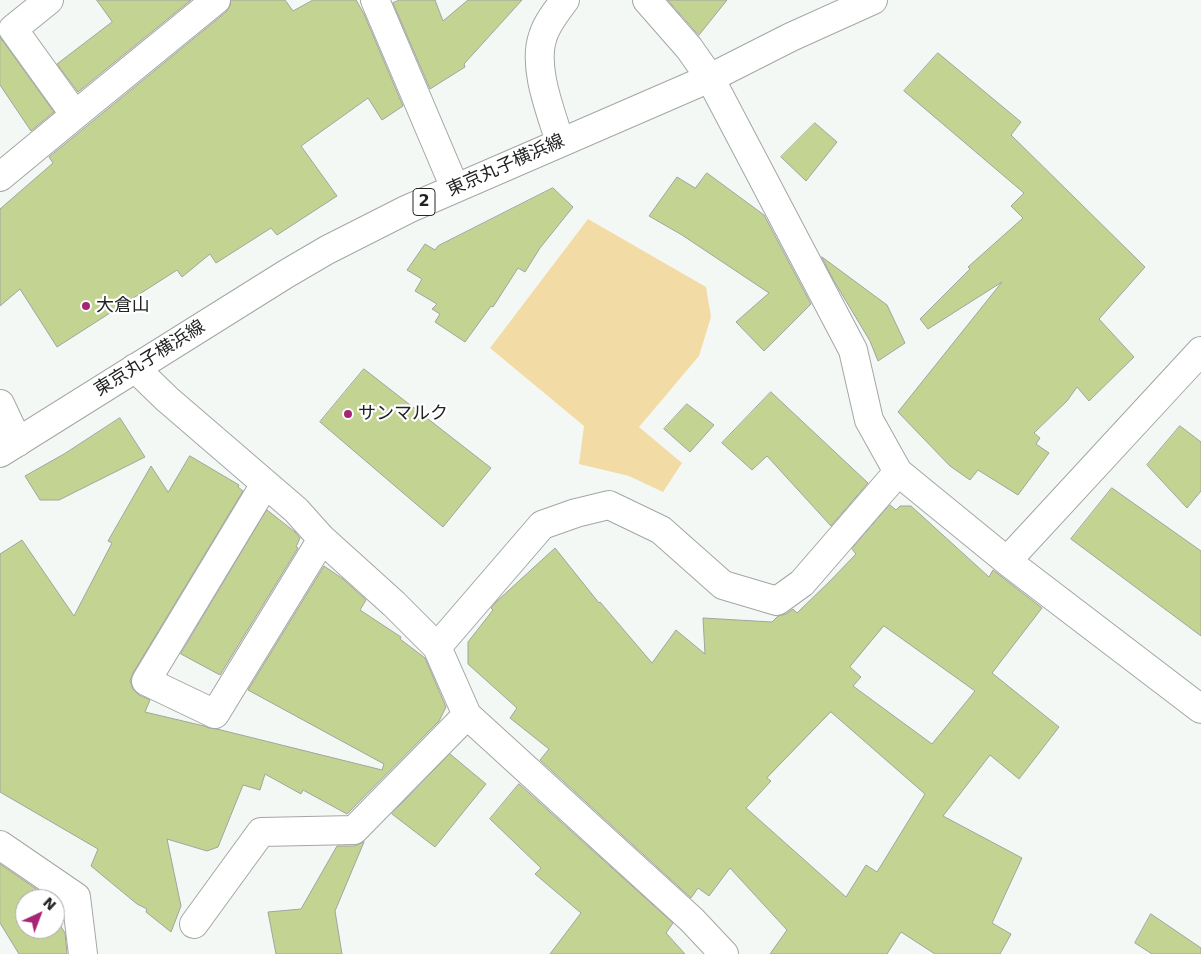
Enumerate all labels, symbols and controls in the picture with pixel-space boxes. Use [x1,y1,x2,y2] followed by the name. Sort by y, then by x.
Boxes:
[444,131,568,201] street label: 東京丸子横浜線
[413,188,435,216] road number: 2
[96,295,150,317] place label: 大倉山
[80,300,92,312] marker: 大倉山
[91,316,209,402] street label: 東京丸子横浜線
[358,403,448,425] place label: サンマルク
[342,408,354,420] marker: サンマルク
[15,889,65,939] north arrow
[40,894,59,914] text: N

